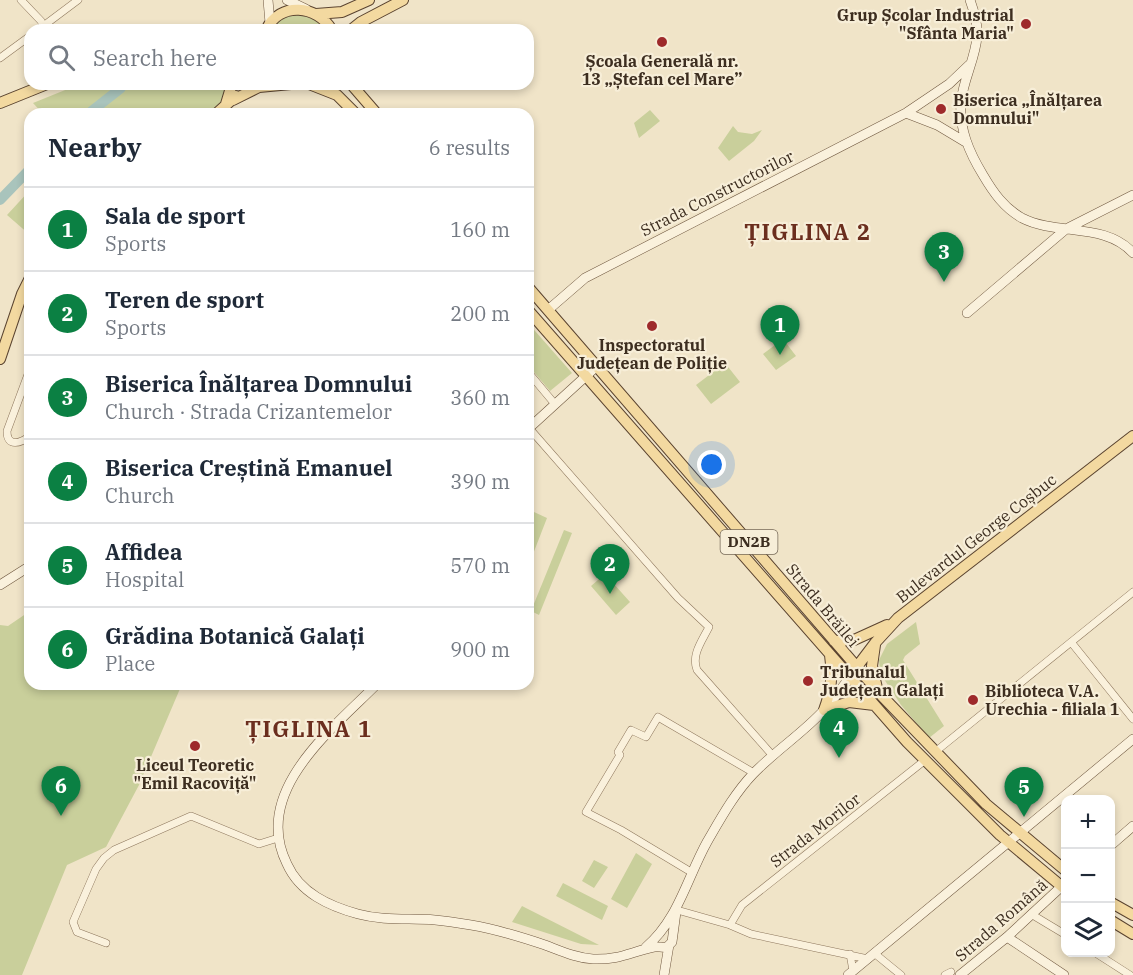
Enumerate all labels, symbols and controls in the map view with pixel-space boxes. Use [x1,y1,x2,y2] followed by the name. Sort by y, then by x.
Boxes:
[837,5,1014,43] place label: Grup Școlar Industrial "Sfânta Maria"
[1019,17,1033,31] marker: Grup Școlar Industrial "Sfânta Maria"
[24,24,534,90] search box
[655,35,669,49] marker: Școala Generală nr. 13 „Ștefan cel Mare”
[45,41,78,74] icon: search
[93,43,217,72] text: Search here
[582,51,742,90] place label: Școala Generală nr. 13 „Ștefan cel Mare”
[953,90,1102,128] place label: Biserica „Înălțarea Domnului"
[934,102,948,116] marker: Biserica „Înălțarea Domnului"
[48,130,142,164] text: Nearby
[429,134,510,161] text: 6 results
[637,146,797,240] street label: Strada Constructorilor
[105,201,245,230] text: Sala de sport
[62,216,74,243] text: 1
[450,216,510,243] text: 160 m
[744,217,872,247] district label: ȚIGLINA 2
[105,230,166,257] text: Sports
[924,232,964,282] pin: 3
[105,285,264,314] text: Teren de sport
[62,300,74,327] text: 2
[450,300,510,327] text: 200 m
[760,306,800,355] pin: 1
[105,314,166,341] text: Sports
[645,319,659,333] marker: Inspectoratul Județean de Poliție
[577,335,727,374] place label: Inspectoratul Județean de Poliție
[105,369,412,398] text: Biserica Înălțarea Domnului
[62,384,74,411] text: 3
[450,384,510,411] text: 360 m
[105,398,392,425] text: Church · Strada Crizantemelor
[697,450,726,479] your location
[105,453,393,482] text: Biserica Creștină Emanuel
[62,468,74,495] text: 4
[450,468,510,495] text: 390 m
[892,469,1060,607] street label: Bulevardul George Coșbuc
[105,482,175,509] text: Church
[720,530,777,554] road number: DN2B
[105,537,183,566] text: Affidea
[590,544,630,594] pin: 2
[62,552,74,579] text: 5
[450,552,510,579] text: 570 m
[782,559,864,651] street label: Strada Brăilei
[105,566,184,593] text: Hospital
[105,621,365,650] text: Grădina Botanică Galați
[62,636,74,663] text: 6
[450,636,510,663] text: 900 m
[105,650,155,677] text: Place
[820,662,944,701] place label: Tribunalul Județean Galați
[801,674,815,688] marker: Tribunalul Județean Galați
[985,681,1119,719] place label: Biblioteca V.A. Urechia - filiala 1
[966,693,980,707] marker: Biblioteca V.A. Urechia - filiala 1
[820,708,858,758] pin: 4
[245,714,373,744] district label: ȚIGLINA 1
[188,739,202,753] marker: Liceul Teoretic "Emil Racoviță"
[134,755,256,794] place label: Liceul Teoretic "Emil Racoviță"
[42,766,80,816] pin: 6
[1004,768,1044,817] pin: 5
[766,789,864,871] street label: Strada Morilor
[1061,795,1115,957] map controls
[1061,795,1115,849] button: +
[1061,849,1115,903] button: −
[951,874,1051,965] street label: Strada Română
[1061,903,1115,957] button: layers

